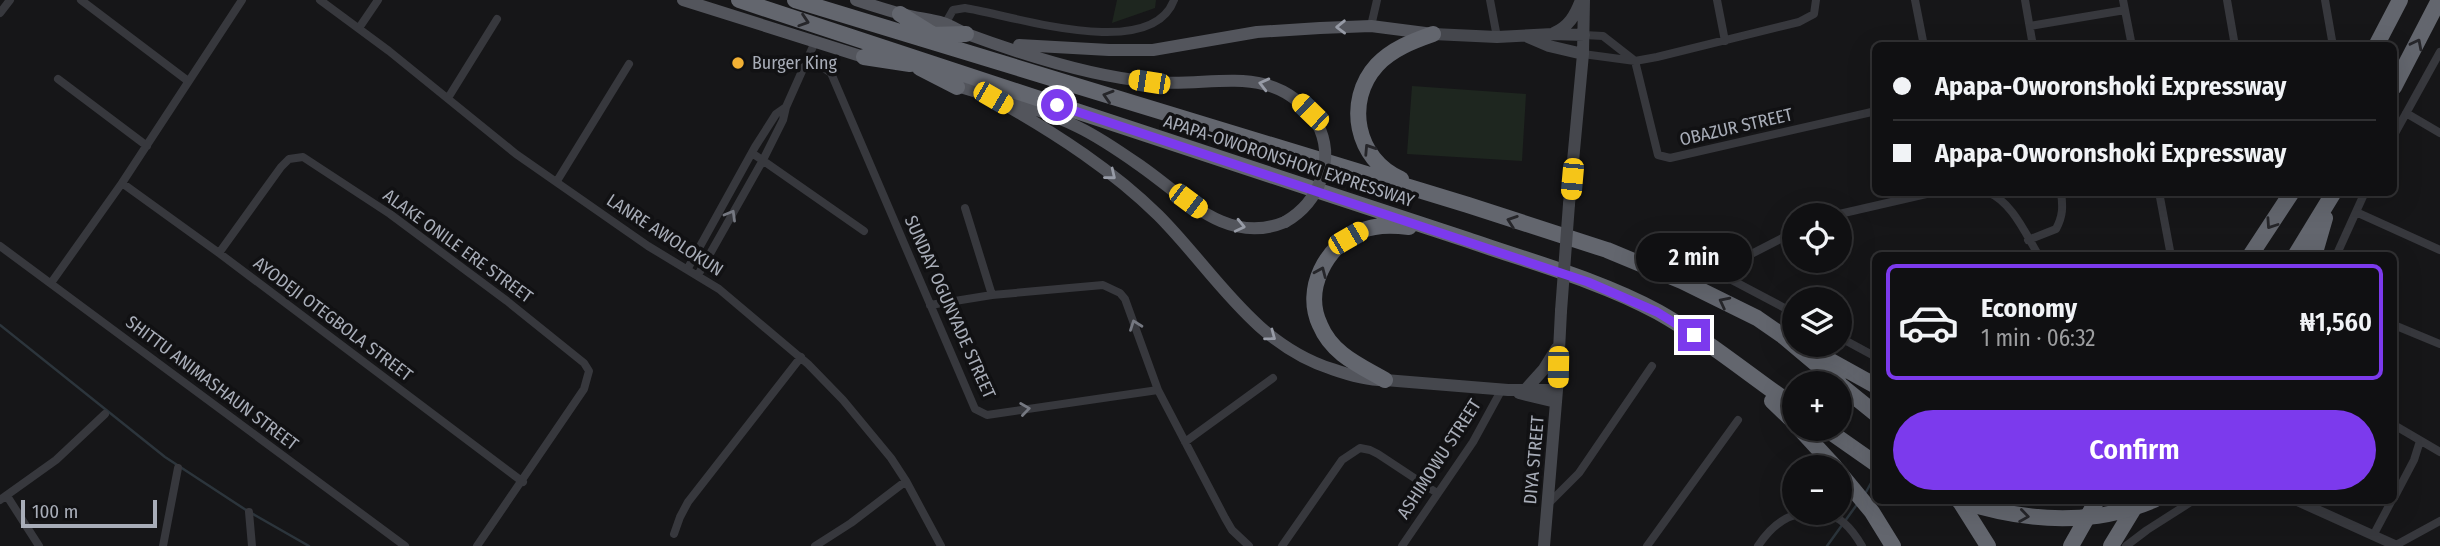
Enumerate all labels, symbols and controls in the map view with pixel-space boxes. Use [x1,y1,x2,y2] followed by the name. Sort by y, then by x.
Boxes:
[797,13,810,27] one-way arrow
[1335,19,1346,35] one-way arrow
[2408,39,2422,51] one-way arrow
[752,52,837,74] place label: Burger King
[730,55,746,71] marker: Burger King
[1127,68,1172,96] car
[1935,71,2286,102] text: Apapa-Oworonshoki Expressway
[970,78,1017,118] car
[1258,78,1270,92] one-way arrow
[1041,89,1073,121] route start
[1102,90,1114,104] one-way arrow
[1288,90,1333,134] car
[1677,103,1795,151] street label: OBAZUR STREET
[1161,110,1417,212] street label: APAPA-OWORONSHOKI EXPRESSWAY
[1935,138,2286,169] text: Apapa-Oworonshoki Expressway
[1365,144,1377,157] one-way arrow
[1560,157,1585,201] car
[1104,167,1116,180] one-way arrow
[1165,180,1212,222] car
[379,184,538,308] street label: ALAKE ONILE ERE STREET
[603,189,727,281] street label: LANRE AWOLOKUN
[1782,203,1852,525] map controls
[1782,203,1852,273] button: locate
[723,210,736,223] one-way arrow
[900,212,1001,403] street label: SUNDAY OGUNYADE STREET
[1507,215,1519,229] one-way arrow
[2267,216,2279,229] one-way arrow
[1234,218,1246,233] one-way arrow
[1325,218,1372,258] car
[1636,233,1752,282] callout: 2 min
[1668,243,1720,271] text: 2 min
[249,252,417,386] street label: AYODEJI OTEGBOLA STREET
[1313,267,1327,279] one-way arrow
[1782,287,1852,357] button: layers
[1897,291,1960,354] icon: car
[1981,293,2077,324] text: Economy
[1719,296,1732,310] one-way arrow
[2300,307,2372,338] text: ₦1,560
[121,311,303,455] street label: SHITTU ANIMASHAUN STREET
[1678,319,1710,351] route end
[1129,320,1143,332] one-way arrow
[1981,324,2095,352] text: 1 min · 06:32
[1263,328,1276,341] one-way arrow
[1548,346,1569,388] car
[1782,371,1852,441] button: +
[1392,395,1486,523] street label: ASHIMOWU STREET
[1020,402,1031,417] one-way arrow
[1893,410,2376,490] button: Confirm
[1519,414,1549,505] street label: DIYA STREET
[1782,455,1852,525] button: −
[21,497,158,529] scale bar
[32,500,78,523] text: 100 m
[2018,508,2030,523] one-way arrow

